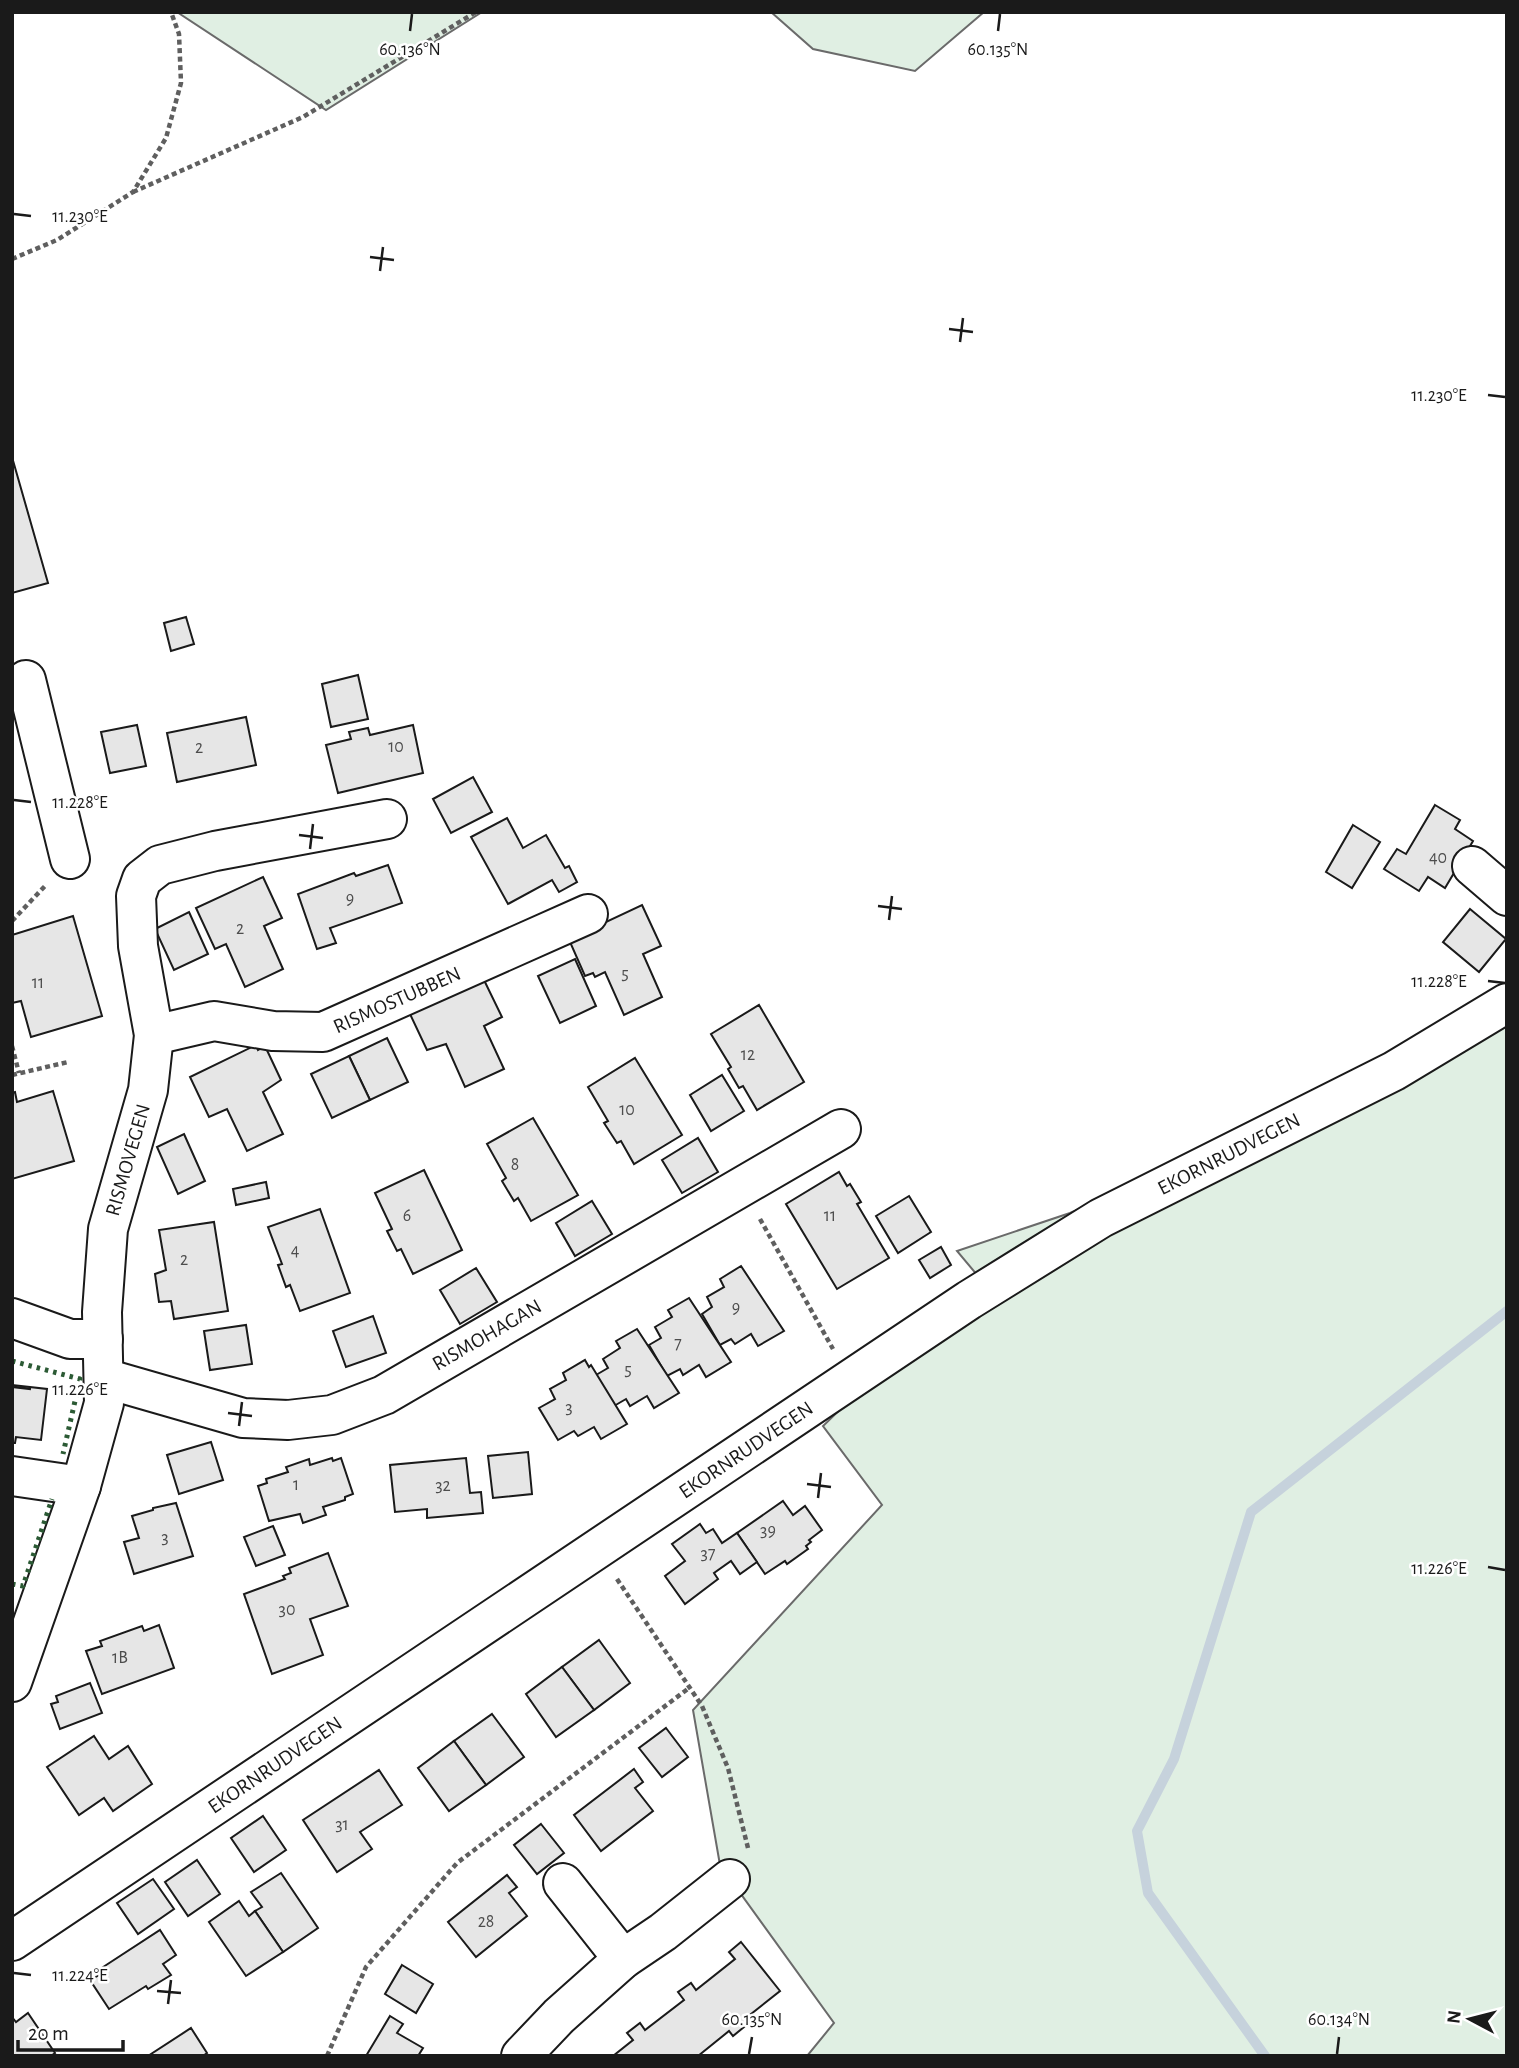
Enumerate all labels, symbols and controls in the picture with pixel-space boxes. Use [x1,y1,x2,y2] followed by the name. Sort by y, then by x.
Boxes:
[379,41,441,59] text: 60.136°N
[968,41,1028,59] text: 60.135°N
[52,208,108,226] text: 11.230°E
[1411,387,1467,405] text: 11.230°E
[388,738,404,756] house number: 10
[195,739,203,757] house number: 2
[52,794,108,812] text: 11.228°E
[1429,849,1447,867] house number: 40
[346,890,354,908] house number: 9
[236,920,244,938] house number: 2
[330,963,464,1037] street label: RISMOSTUBBEN
[621,965,629,983] house number: 5
[1411,973,1467,991] text: 11.228°E
[32,974,44,992] house number: 11
[741,1046,755,1064] house number: 12
[619,1101,635,1119] house number: 10
[102,1102,154,1218] street label: RISMOVEGEN
[1154,1109,1304,1199] street label: EKORNRUDVEGEN
[511,1156,519,1174] house number: 8
[403,1207,411,1225] house number: 6
[824,1207,836,1225] house number: 11
[291,1242,300,1260] house number: 4
[180,1251,188,1269] house number: 2
[429,1295,545,1375] street label: RISMOHAGAN
[732,1299,740,1317] house number: 9
[674,1335,682,1353] house number: 7
[624,1361,632,1379] house number: 5
[52,1381,108,1399] text: 11.226°E
[675,1397,817,1503] street label: EKORNRUDVEGEN
[565,1399,573,1417] house number: 3
[293,1476,299,1494] house number: 1
[435,1477,451,1495] house number: 32
[760,1522,776,1540] house number: 39
[161,1529,169,1547] house number: 3
[701,1545,715,1563] house number: 37
[1411,1560,1467,1578] text: 11.226°E
[279,1601,295,1619] house number: 30
[112,1649,128,1667] house number: 1B
[204,1712,346,1818] street label: EKORNRUDVEGEN
[335,1816,349,1834] house number: 31
[478,1913,494,1931] house number: 28
[52,1967,108,1985] text: 11.224°E
[1435,1984,1505,2054] north arrow
[18,2008,122,2052] scale bar
[1444,2009,1465,2025] text: N
[722,2011,782,2029] text: 60.135°N
[1308,2011,1370,2029] text: 60.134°N
[28,2023,69,2044] text: 20 m

